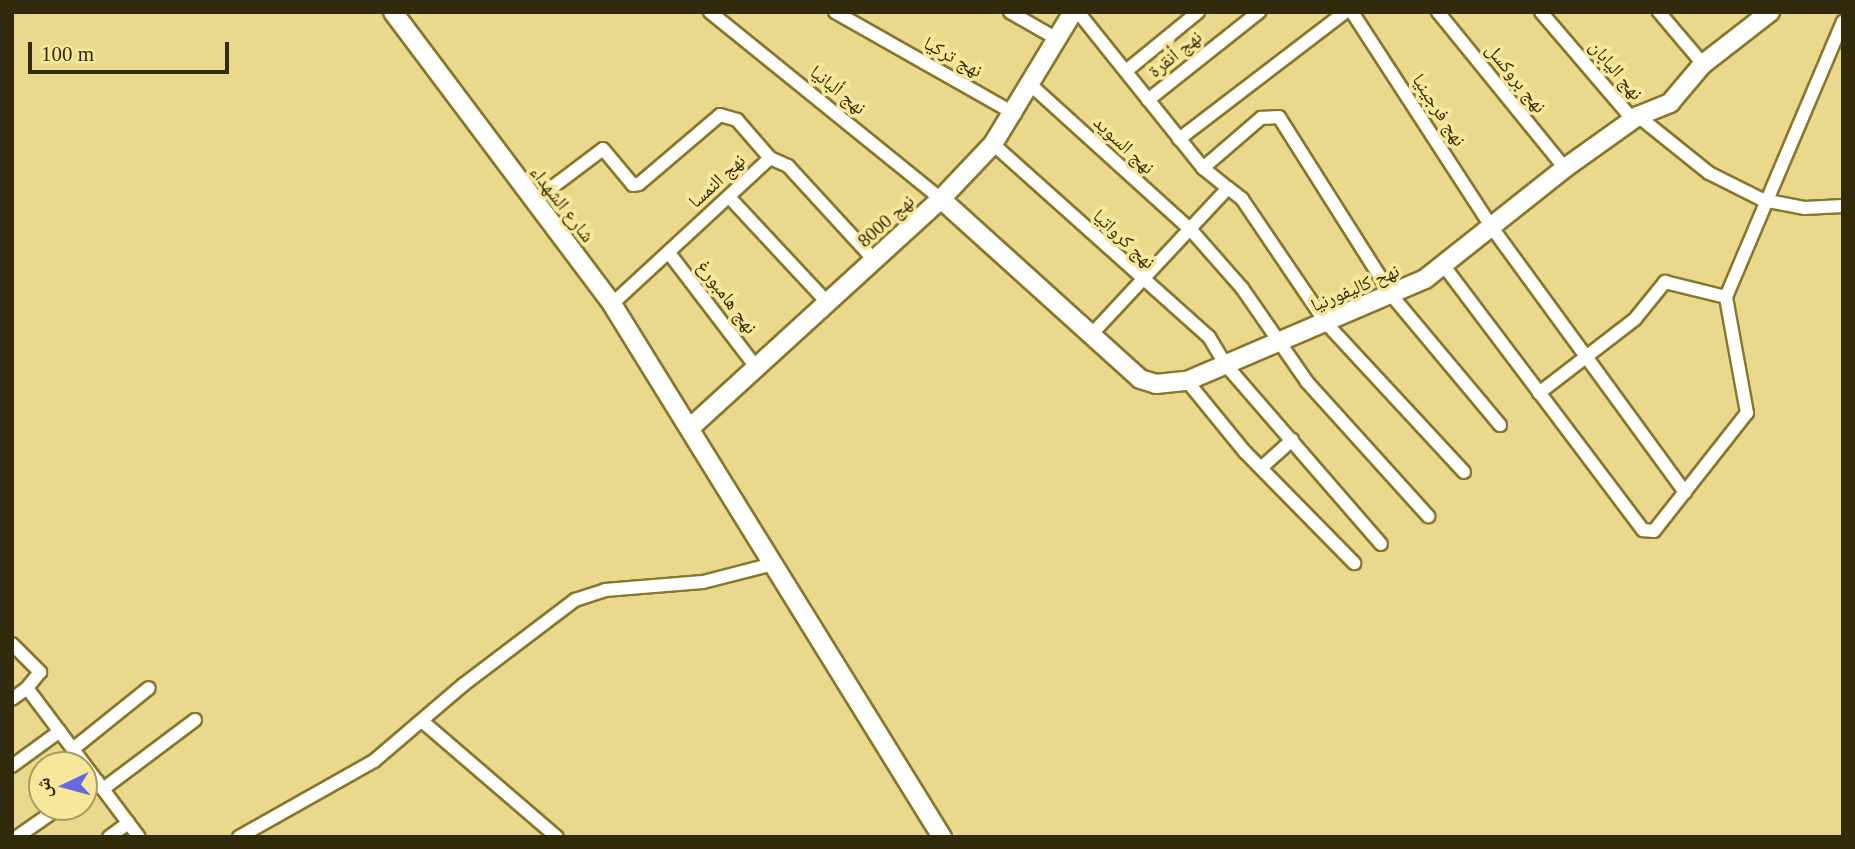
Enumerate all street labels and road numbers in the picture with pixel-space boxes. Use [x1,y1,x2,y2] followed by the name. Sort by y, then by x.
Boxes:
[1144,26,1206,82] street label: نهج أنقرة
[920,32,986,82] street label: نهج تركيا
[1584,35,1648,105] street label: نهج اليابان
[1481,38,1551,118] street label: نهج بروكسل
[805,60,871,120] street label: نهج ألبانيا
[1407,70,1471,150] street label: نهج فرجينيا
[1089,111,1159,179] street label: نهج السويد
[684,149,750,213] street label: نهج النمسا
[525,161,599,247] street label: شارع الشهداء
[853,190,919,252] street label: نهج 8000
[1088,204,1160,274] street label: نهج كرواتيا
[692,256,762,338] street label: نهج هامبورغ
[1307,259,1403,317] street label: نهح كاليفورنيا

